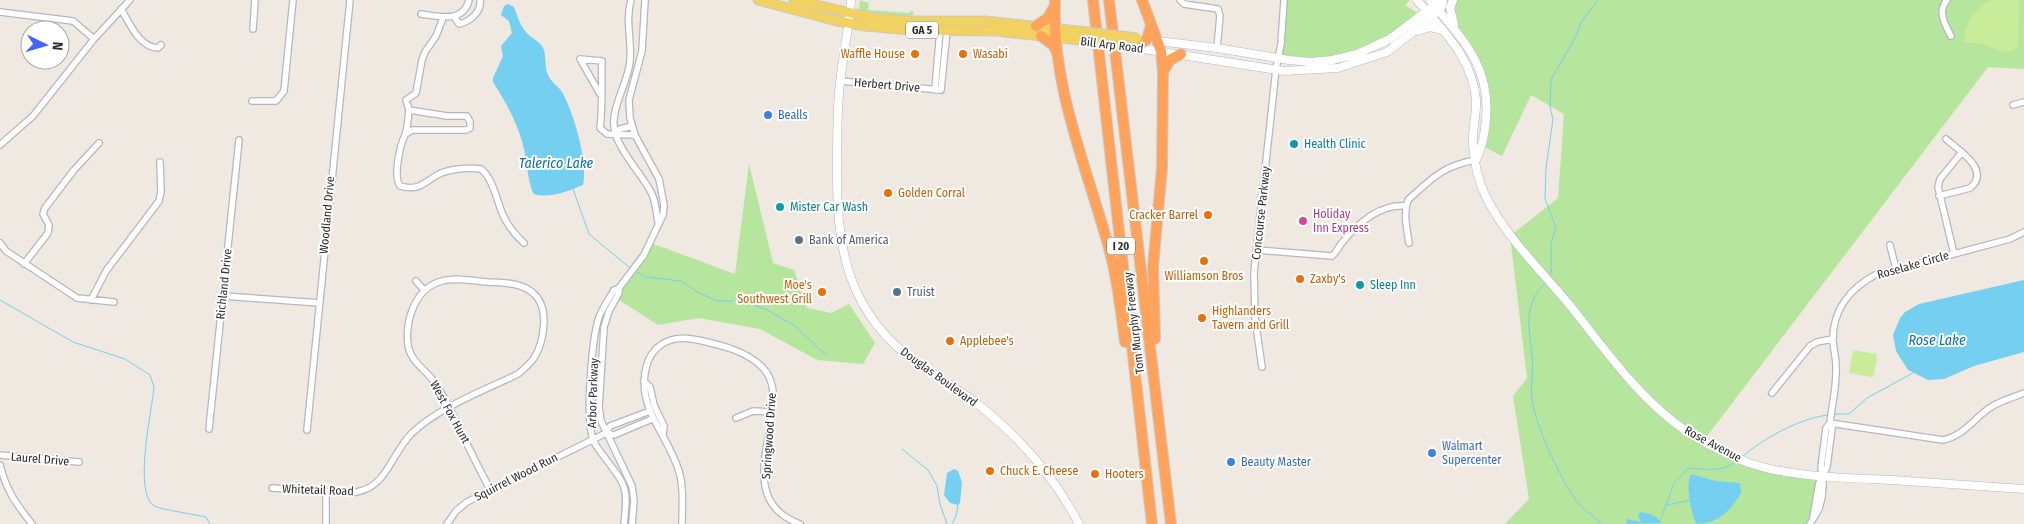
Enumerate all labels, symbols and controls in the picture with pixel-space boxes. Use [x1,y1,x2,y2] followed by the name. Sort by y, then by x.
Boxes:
[20,20,70,70] north arrow
[906,22,938,38] road number: GA 5
[1080,34,1144,56] street label: Bill Arp Road
[49,41,66,51] text: N
[841,47,905,61] place label: Waffle House
[973,47,1008,61] place label: Wasabi
[909,48,921,60] marker: Waffle House
[957,48,969,60] marker: Wasabi
[853,75,921,95] street label: Herbert Drive
[778,108,808,122] place label: Bealls
[762,109,774,121] marker: Bealls
[1304,137,1366,151] place label: Health Clinic
[1288,138,1300,150] marker: Health Clinic
[519,155,594,172] water label: Talerico Lake
[1249,165,1273,260] street label: Concourse Parkway
[317,176,337,254] street label: Woodland Drive
[898,186,965,200] place label: Golden Corral
[882,187,894,199] marker: Golden Corral
[790,200,868,214] place label: Mister Car Wash
[774,201,786,213] marker: Mister Car Wash
[1313,207,1369,235] place label: Holiday Inn Express
[1129,208,1198,222] place label: Cracker Barrel
[1202,209,1214,221] marker: Cracker Barrel
[1297,215,1309,227] marker: Holiday Inn Express
[809,233,889,247] place label: Bank of America
[793,234,805,246] marker: Bank of America
[1107,238,1135,255] road number: I 20
[213,248,235,320] street label: Richland Drive
[1875,248,1951,282] street label: Roselake Circle
[1198,255,1210,267] marker: Williamson Bros
[1165,269,1243,283] place label: Williamson Bros
[1121,271,1147,375] street label: Tom Murphy Freeway
[1310,272,1346,286] place label: Zaxby's
[1294,273,1306,285] marker: Zaxby's
[737,278,812,306] place label: Moe's Southwest Grill
[1370,278,1416,292] place label: Sleep Inn
[1354,279,1366,291] marker: Sleep Inn
[907,285,935,299] place label: Truist
[816,286,828,298] marker: Moe's Southwest Grill
[891,286,903,298] marker: Truist
[1212,304,1289,332] place label: Highlanders Tavern and Grill
[1196,312,1208,324] marker: Highlanders Tavern and Grill
[1908,332,1966,349] water label: Rose Lake
[960,334,1014,348] place label: Applebee's
[944,335,956,347] marker: Applebee's
[898,344,980,410] street label: Douglas Boulevard
[585,357,601,428] street label: Arbor Parkway
[427,378,473,446] street label: West Fox Hunt
[759,392,779,480] street label: Springwood Drive
[1682,423,1744,465] street label: Rose Avenue
[1442,439,1502,467] place label: Walmart Supercenter
[1426,447,1438,459] marker: Walmart Supercenter
[10,449,70,469] street label: Laurel Drive
[472,450,560,504] street label: Squirrel Wood Run
[1241,455,1312,469] place label: Beauty Master
[1225,456,1237,468] marker: Beauty Master
[1000,464,1078,478] place label: Chuck E. Cheese
[984,465,996,477] marker: Chuck E. Cheese
[1105,467,1144,481] place label: Hooters
[1089,468,1101,480] marker: Hooters
[282,482,354,498] street label: Whitetail Road

